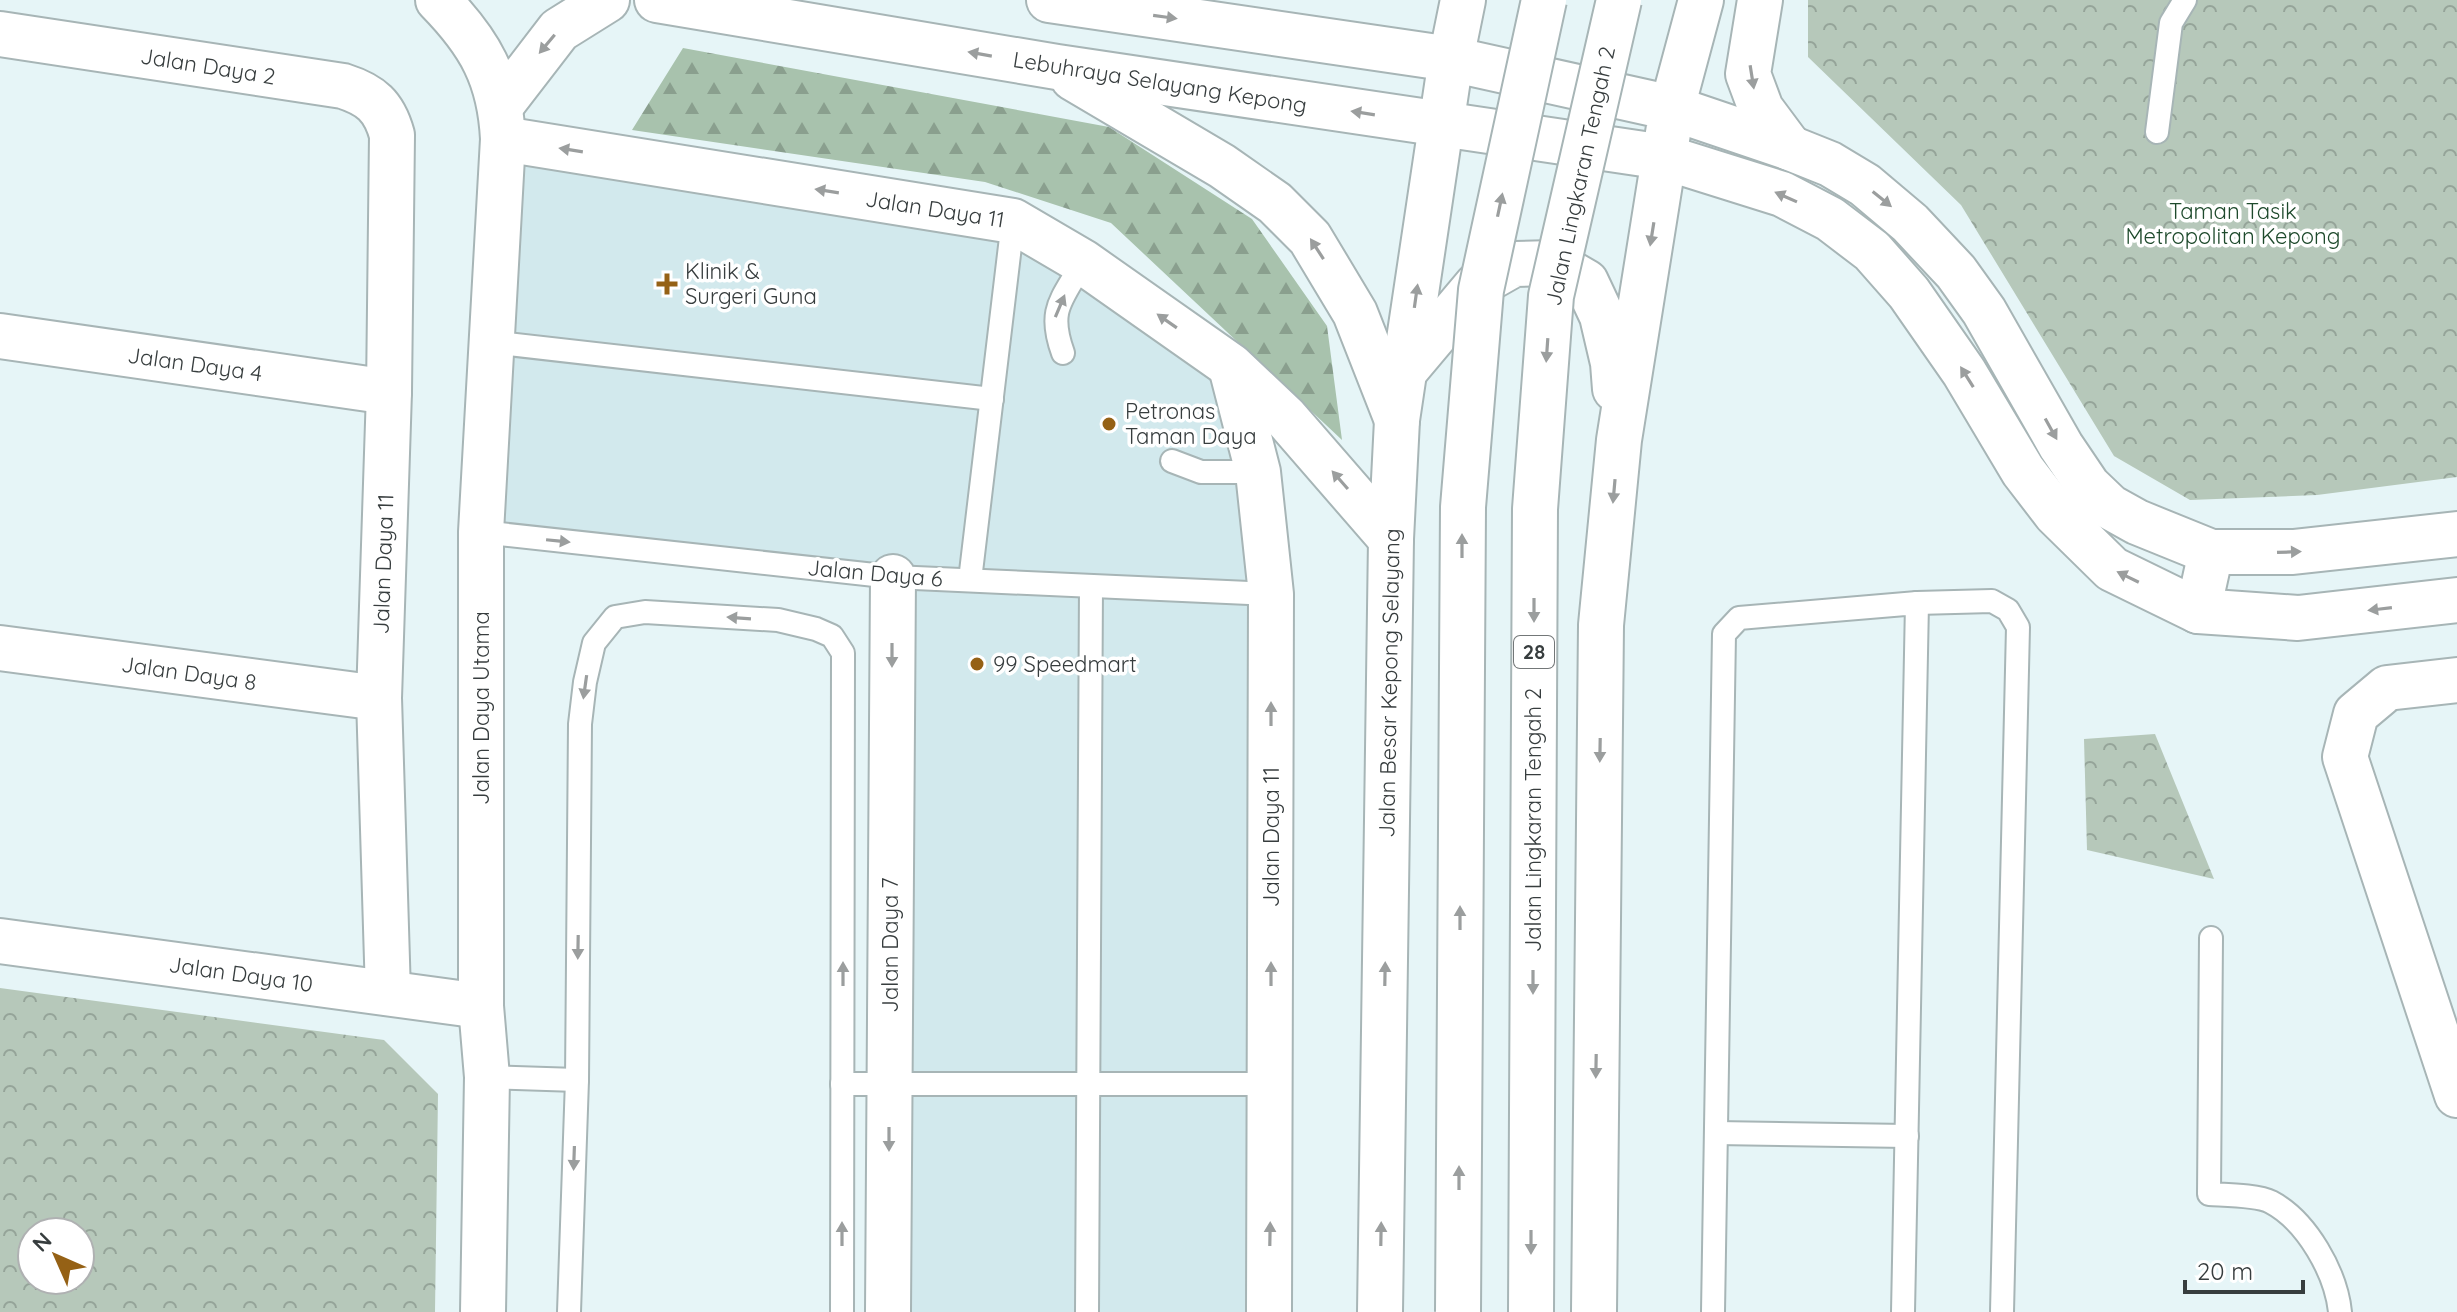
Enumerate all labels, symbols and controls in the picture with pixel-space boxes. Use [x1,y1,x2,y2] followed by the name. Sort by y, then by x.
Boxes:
[1152,11,1177,24] one-way arrow
[539,34,556,54] one-way arrow
[139,42,277,90] street label: Jalan Daya 2
[1539,44,1621,308] street label: Jalan Lingkaran Tengah 2
[1011,45,1309,119] street label: Lebuhraya Selayang Kepong
[967,48,992,60] one-way arrow
[1746,64,1759,89] one-way arrow
[1350,107,1375,119] one-way arrow
[558,143,583,156] one-way arrow
[864,184,1006,234] street label: Jalan Daya 11
[815,185,840,197] one-way arrow
[1774,190,1797,204] one-way arrow
[1872,190,1892,207] one-way arrow
[1494,192,1507,217] one-way arrow
[2125,197,2341,250] park label: Taman Tasik Metropolitan Kepong
[1645,222,1658,247] one-way arrow
[1310,238,1324,260] one-way arrow
[685,257,817,310] place label: Klinik & Surgeri Guna
[656,273,678,295] marker: Klinik & Surgeri Guna
[1410,283,1423,308] one-way arrow
[1054,294,1067,317] one-way arrow
[1157,314,1178,329] one-way arrow
[1540,338,1553,363] one-way arrow
[126,341,264,387] street label: Jalan Daya 4
[1960,366,1974,388] one-way arrow
[1125,397,1257,450] place label: Petronas Taman Daya
[1100,415,1118,433] marker: Petronas Taman Daya
[2044,418,2058,440] one-way arrow
[1332,471,1349,491] one-way arrow
[1607,479,1620,504] one-way arrow
[367,493,399,635] street label: Jalan Daya 11
[1372,528,1406,838] street label: Jalan Besar Kepong Selayang
[1456,533,1468,558] one-way arrow
[546,534,571,547] one-way arrow
[2277,545,2302,558] one-way arrow
[806,553,944,593] street label: Jalan Daya 6
[2116,570,2139,584] one-way arrow
[1528,598,1540,623] one-way arrow
[2367,602,2392,615] one-way arrow
[467,611,495,805] street label: Jalan Daya Utama
[726,611,751,624] one-way arrow
[1514,636,1554,668] road number: 28
[886,643,899,668] one-way arrow
[120,650,258,696] street label: Jalan Daya 8
[993,650,1137,678] place label: 99 Speedmart
[968,655,986,673] marker: 99 Speedmart
[578,675,591,700] one-way arrow
[1519,688,1547,952] street label: Jalan Lingkaran Tengah 2
[1265,701,1277,726] one-way arrow
[1594,738,1606,763] one-way arrow
[1257,767,1285,907] street label: Jalan Daya 11
[876,877,904,1013] street label: Jalan Daya 7
[1454,905,1467,930] one-way arrow
[572,935,584,960] one-way arrow
[167,950,315,998] street label: Jalan Daya 10
[837,961,849,986] one-way arrow
[1265,961,1277,986] one-way arrow
[1379,961,1391,986] one-way arrow
[1526,970,1539,995] one-way arrow
[1590,1054,1603,1079] one-way arrow
[883,1127,895,1152] one-way arrow
[568,1146,580,1171] one-way arrow
[1453,1165,1465,1190] one-way arrow
[16,1216,96,1296] north arrow
[836,1221,848,1246] one-way arrow
[1264,1221,1276,1246] one-way arrow
[1375,1221,1388,1246] one-way arrow
[26,1226,57,1257] text: N
[1525,1230,1537,1255] one-way arrow
[2185,1244,2303,1294] scale bar
[2197,1256,2253,1286] text: 20 m

